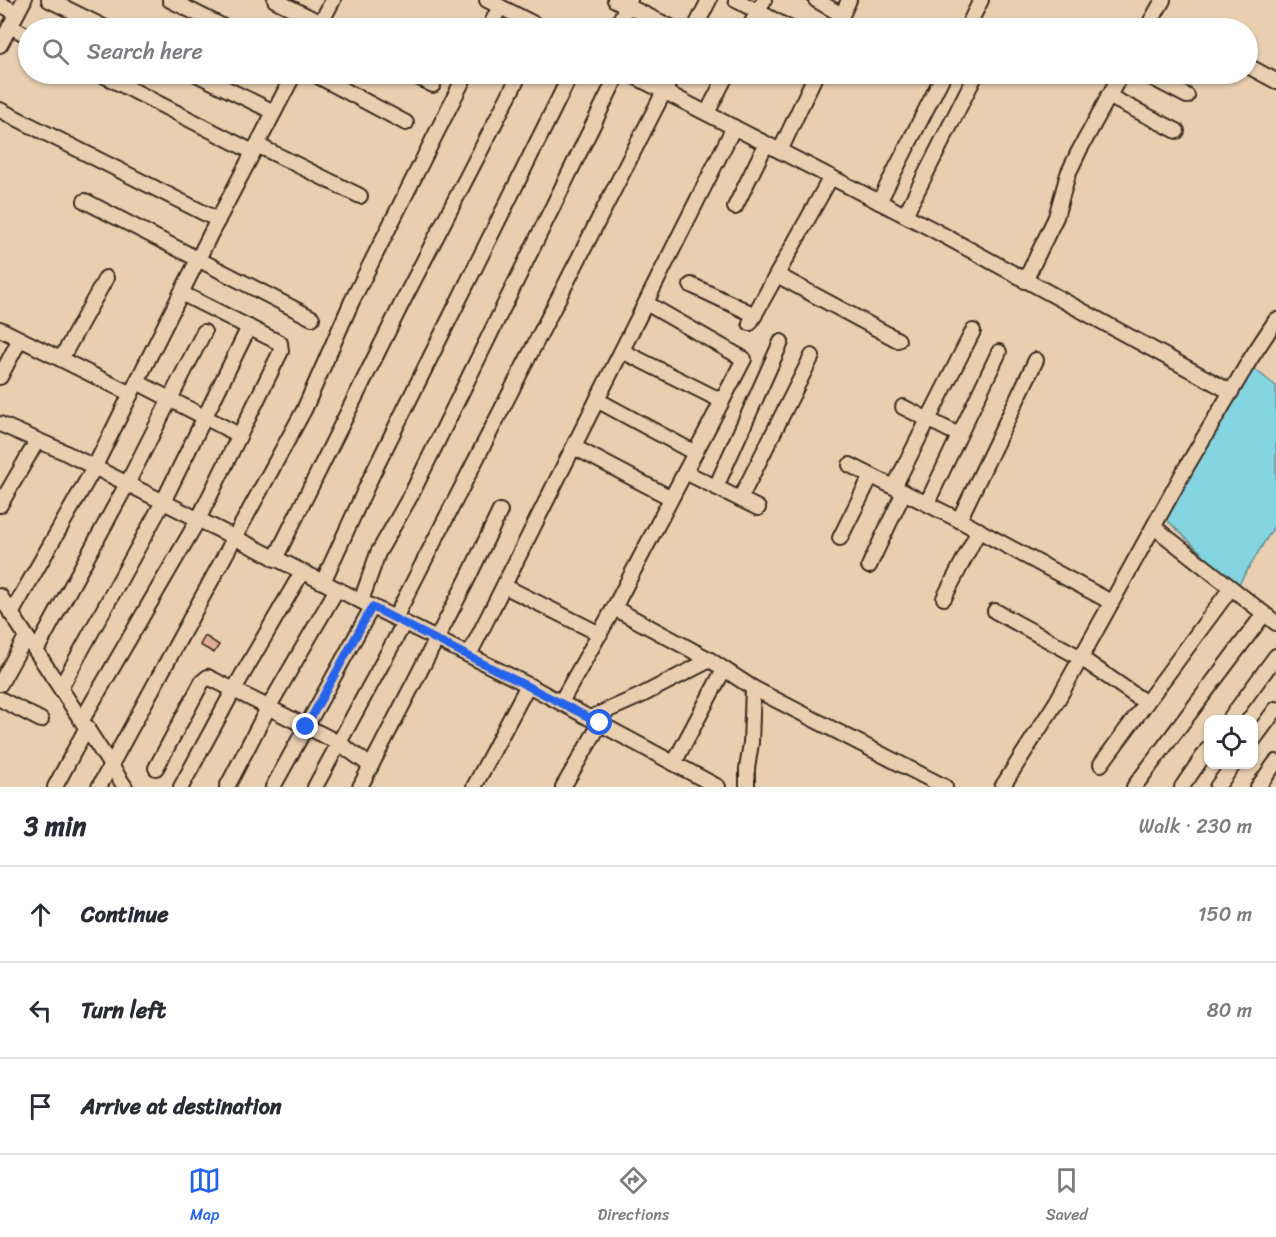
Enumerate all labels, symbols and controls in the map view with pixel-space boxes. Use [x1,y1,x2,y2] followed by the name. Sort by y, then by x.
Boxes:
[18,18,1258,84] search box
[87,32,203,71] text: Search here
[39,35,72,68] icon: search
[586,709,612,735] route start
[292,713,318,739] route end
[1204,715,1258,769] map controls
[1204,715,1258,769] button: locate
[24,803,86,849] text: 3 min
[1139,809,1252,844] text: Walk · 230 m
[81,895,169,934] text: Continue
[1198,897,1252,932] text: 150 m
[24,898,57,931] icon: ahead
[81,991,166,1030] text: Turn left
[1207,993,1252,1028] text: 80 m
[24,994,57,1027] icon: left
[81,1087,282,1126] text: Arrive at destination
[24,1090,57,1123] icon: arrive
[188,1164,221,1229] tab: Map
[598,1164,669,1229] tab: Directions
[1046,1164,1088,1229] tab: Saved

